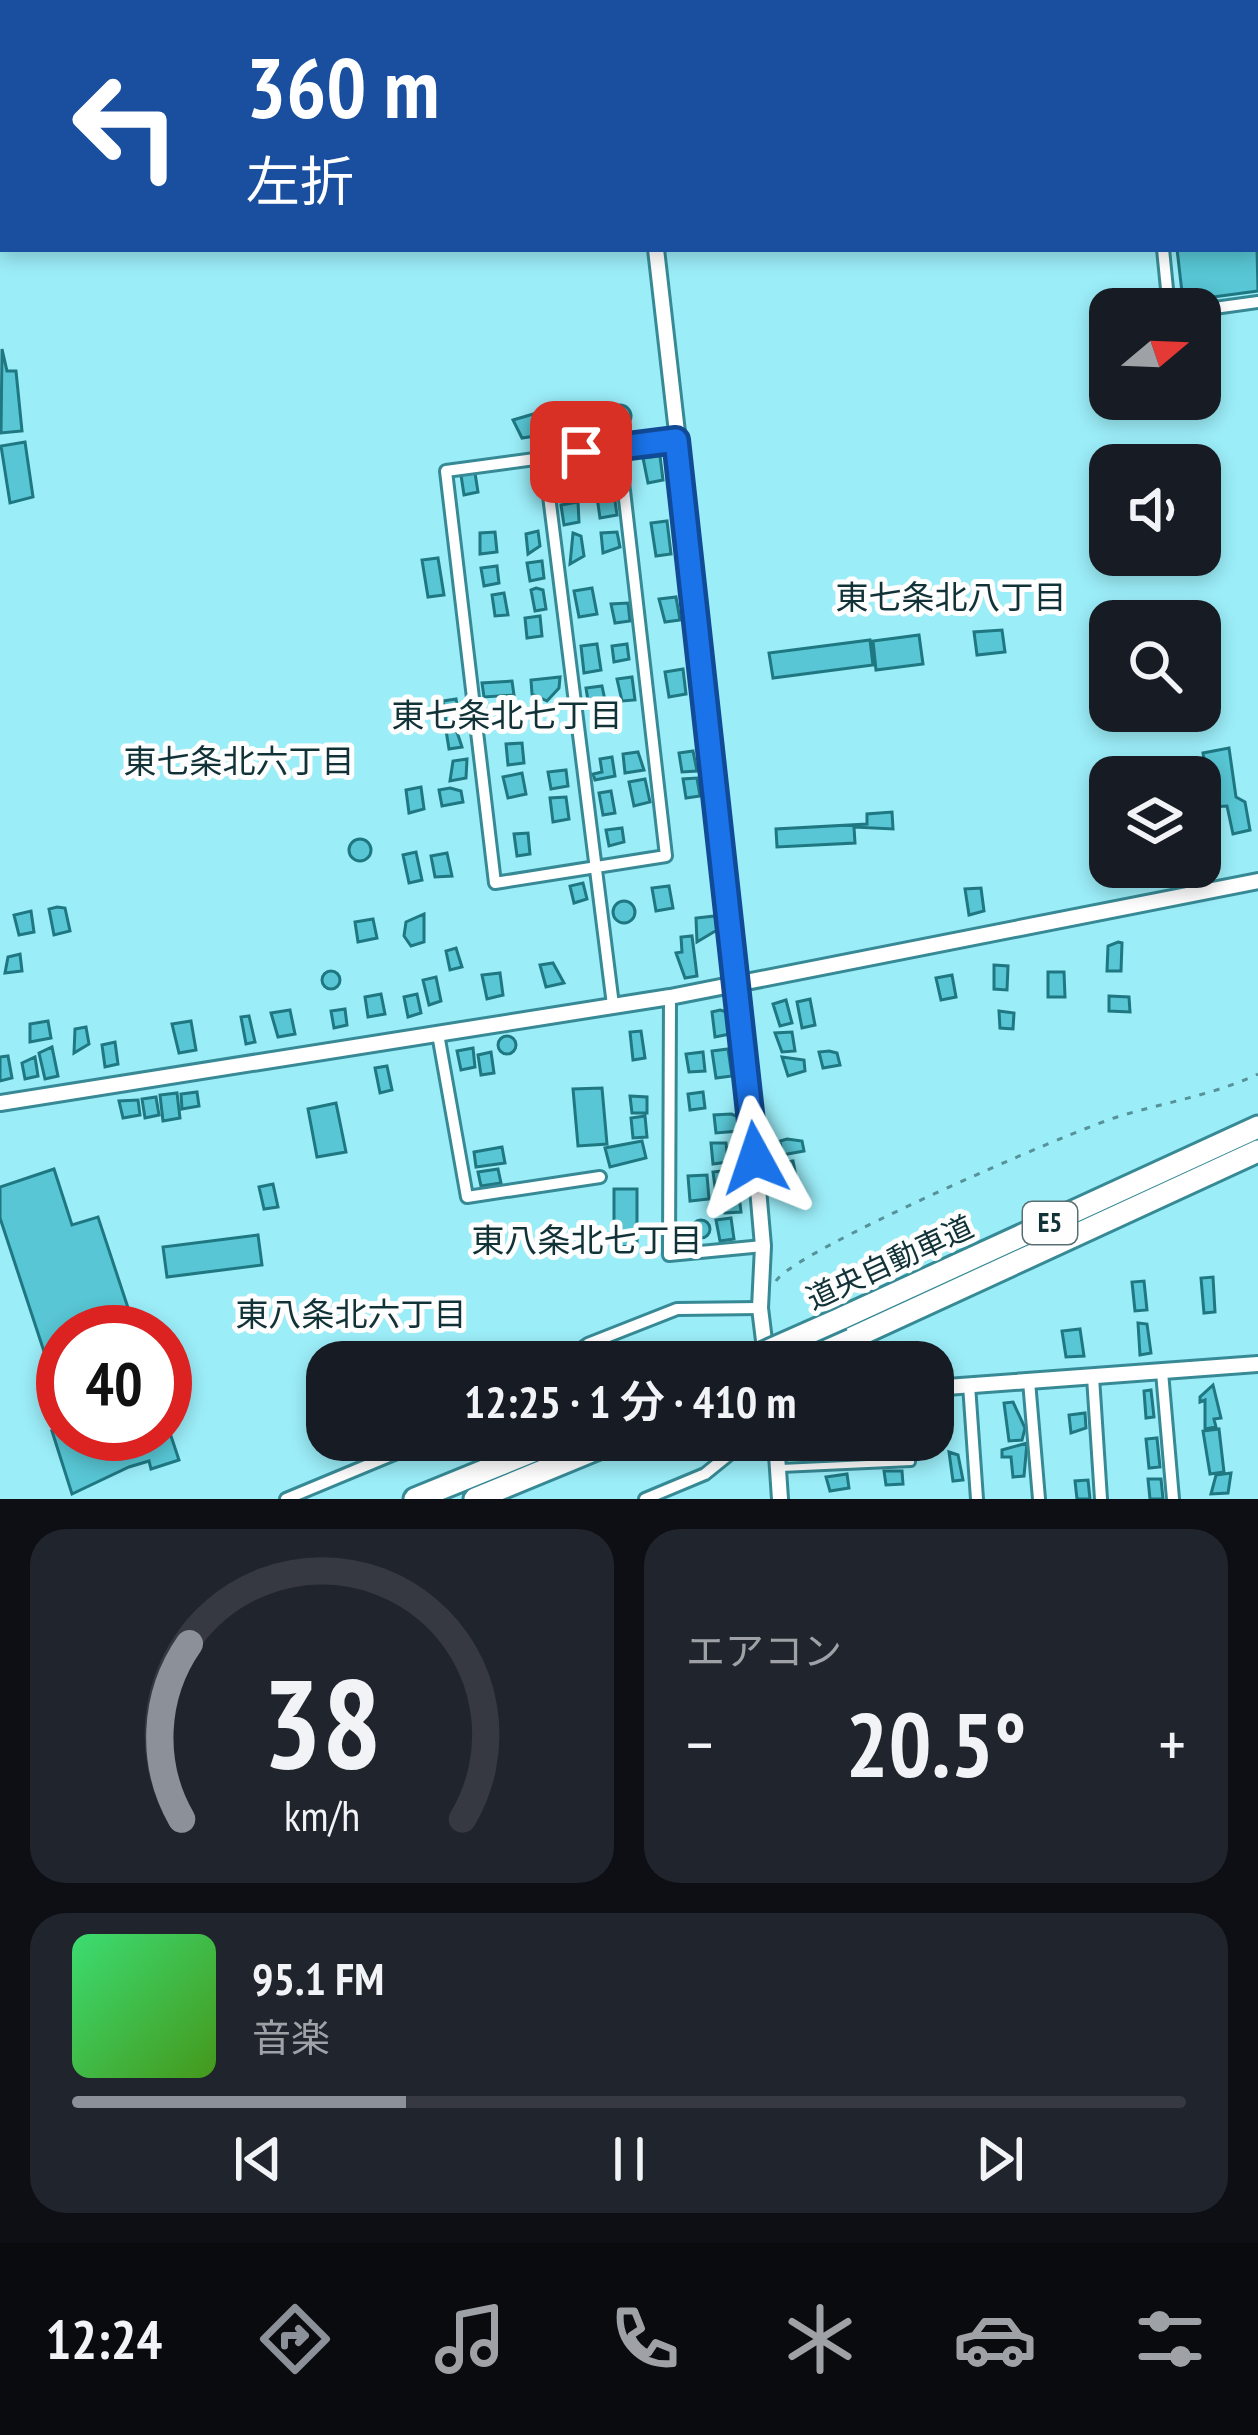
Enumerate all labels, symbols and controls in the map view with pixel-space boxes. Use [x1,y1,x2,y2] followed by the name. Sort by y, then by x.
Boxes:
[246,32,439,141] text: 360 m
[48,48,204,204] icon: left
[246,146,354,216] text: 左折
[1089,288,1221,420] north arrow
[1089,288,1221,888] map controls
[530,401,632,503] pin
[548,419,614,485] icon: arrive
[1089,444,1221,576] button: sound
[836,575,1067,618] district label: 東七条北八丁目
[1089,600,1221,732] button: search
[392,693,623,736] district label: 東七条北七丁目
[124,739,355,782] district label: 東七条北六丁目
[1089,756,1221,888] button: layers
[692,1095,818,1221] position arrow
[1023,1202,1077,1244] road number: E5
[800,1206,979,1317] street label: 道央自動車道
[472,1218,703,1261] district label: 東八条北七丁目
[236,1292,467,1335] district label: 東八条北六丁目
[36,1305,192,1461] speed limit sign: 40
[464,1372,796,1430] text: 12:25 · 1 分 · 410 m
[686,1625,842,1676] text: エアコン
[262,1641,382,1802] text: 38
[846,1685,1026,1802] text: 20.5°
[686,1701,713,1786] text: −
[1159,1701,1186,1786] text: +
[284,1787,360,1843] text: km/h
[252,1949,384,2007] text: 95.1 FM
[252,2012,330,2063] text: 音楽
[225,2126,291,2192] icon: previous
[596,2126,662,2192] icon: pause
[967,2126,1033,2192] icon: next
[253,2297,337,2381] icon: directions
[428,2297,512,2381] icon: music
[603,2297,687,2381] icon: phone
[778,2297,862,2381] icon: climate
[953,2297,1037,2381] icon: car
[1128,2297,1212,2381] icon: filters
[46,2304,162,2374] text: 12:24

